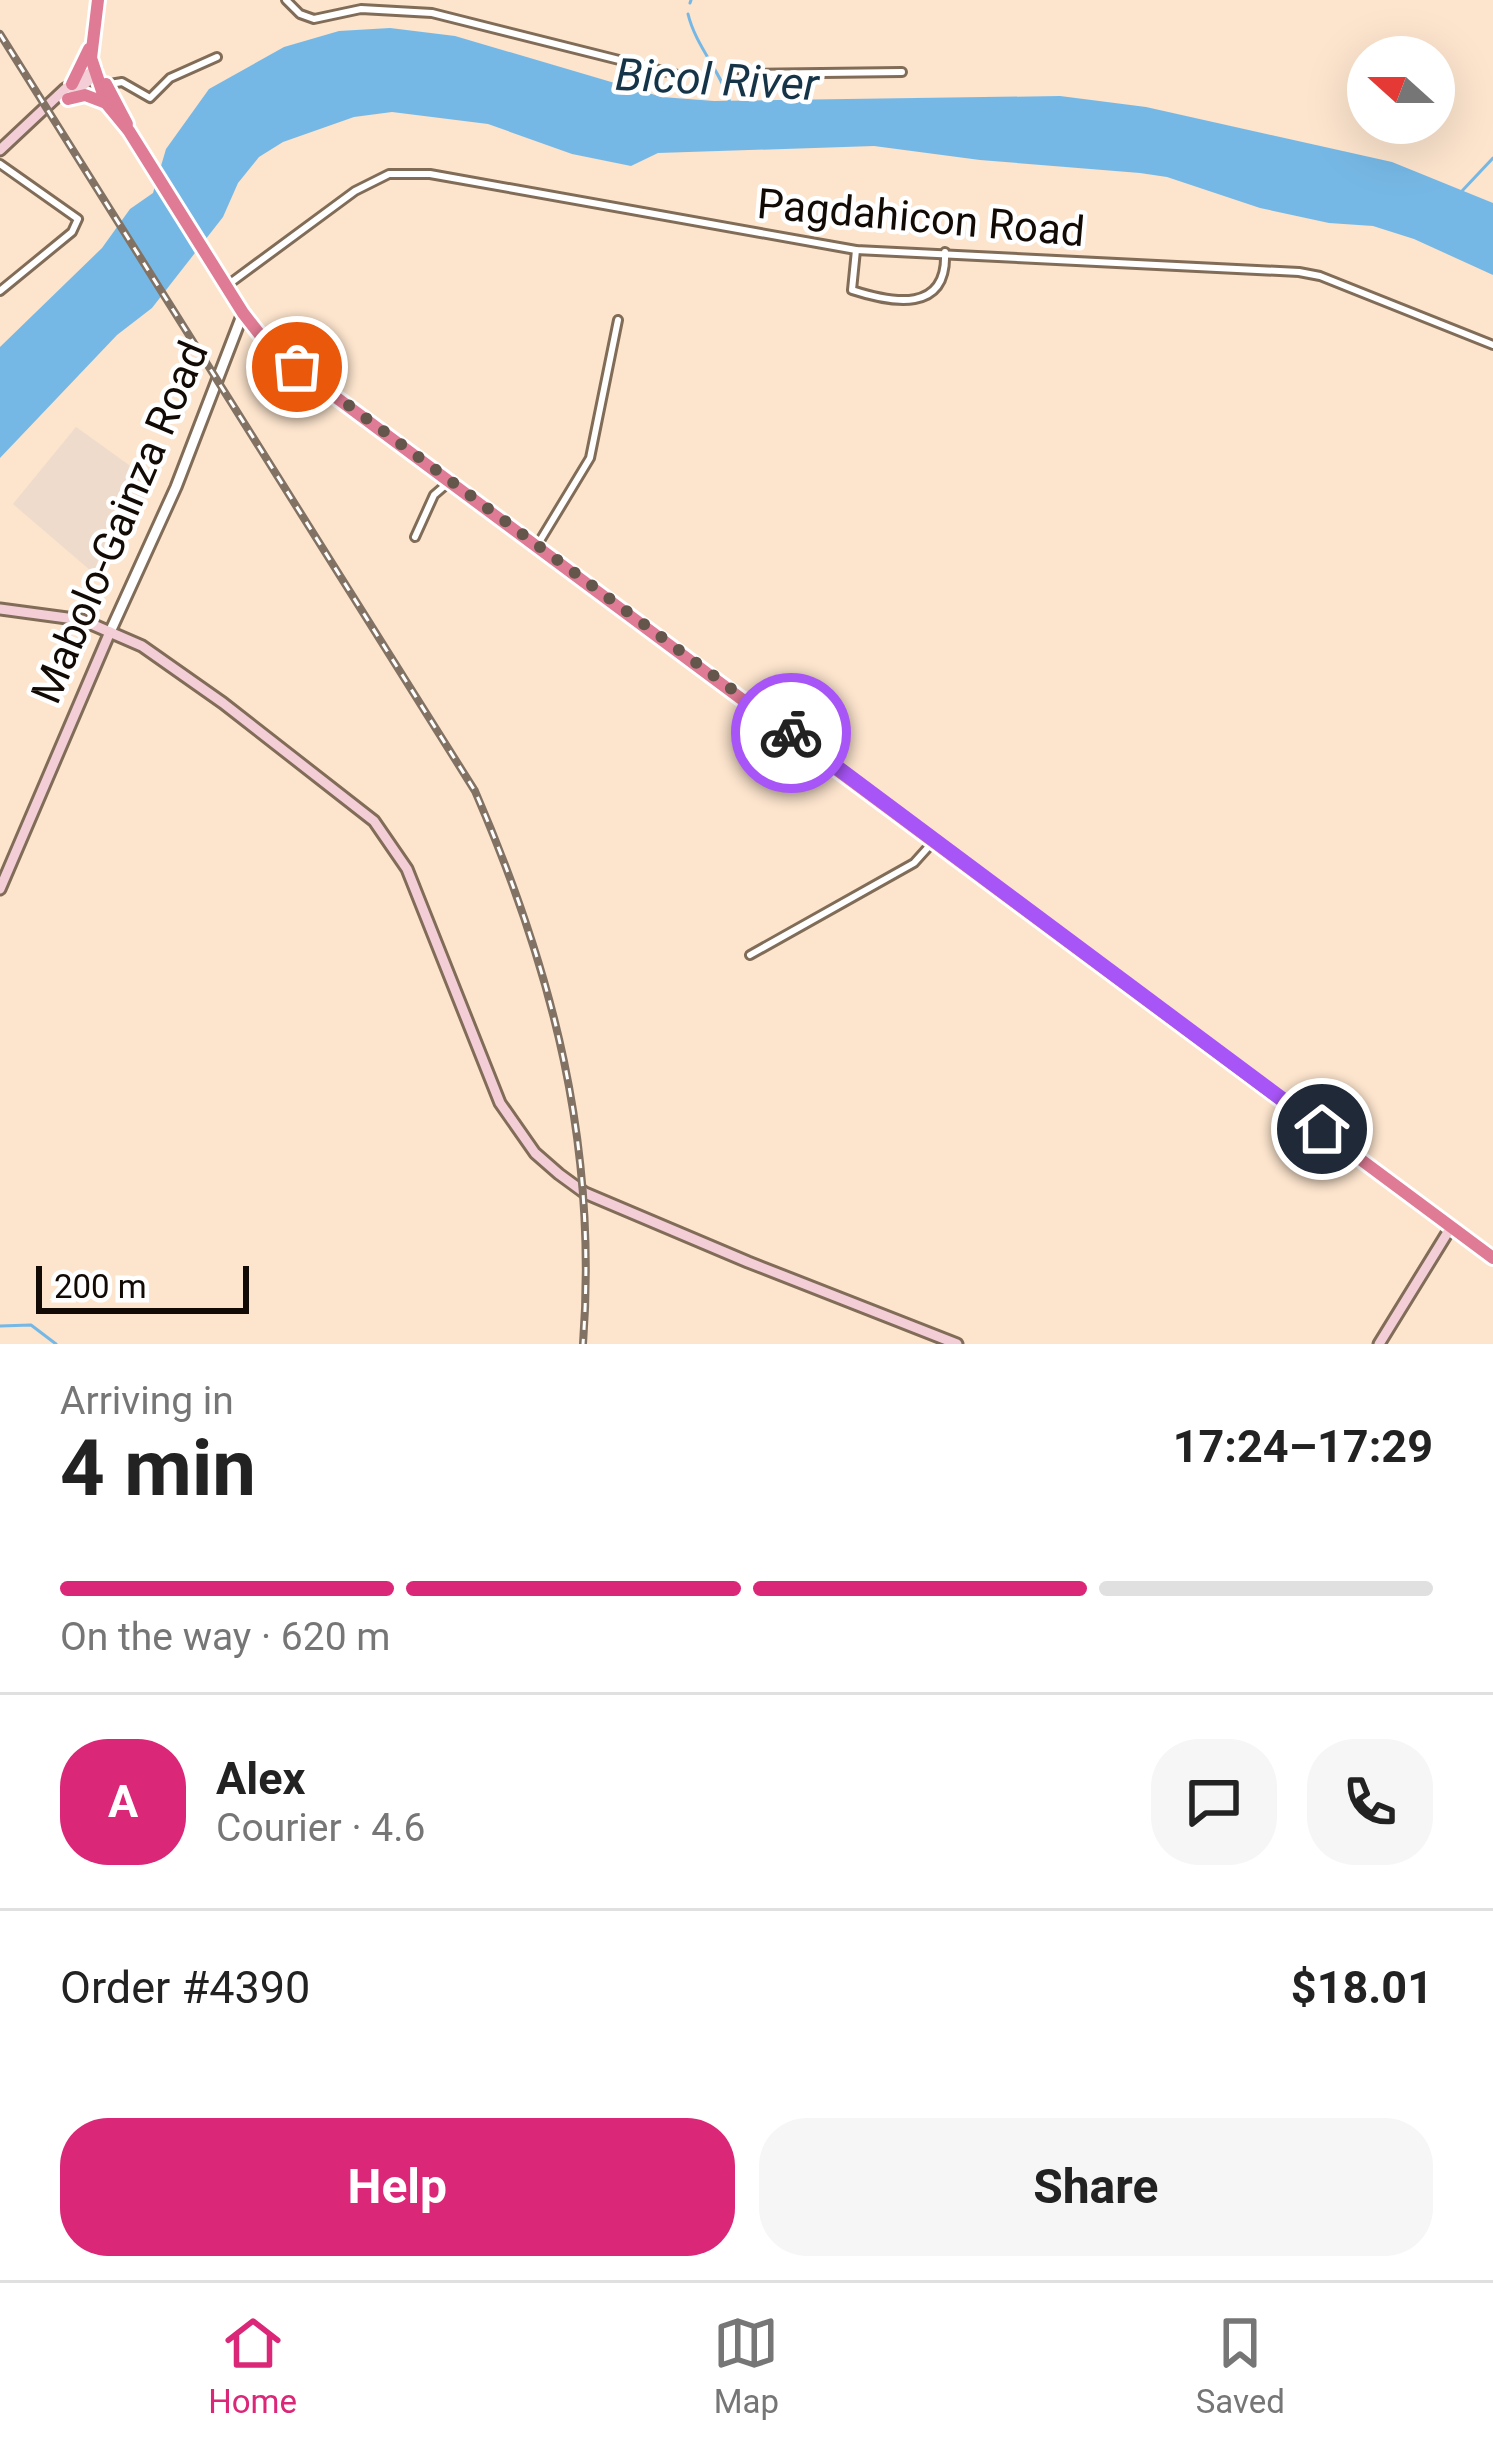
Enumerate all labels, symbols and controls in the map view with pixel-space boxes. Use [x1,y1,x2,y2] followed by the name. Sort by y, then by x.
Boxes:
[1347,36,1455,144] north arrow
[1347,36,1455,144] map controls
[614,48,821,111] water label: Bicol River
[755,179,1087,256] street label: Pagdahicon Road
[246,316,348,418] pin
[21,334,218,710] street label: Mabolo-Gainza Road
[264,334,330,400] icon: bag
[731,673,851,793] courier
[758,700,824,766] icon: bike
[1271,1078,1373,1180] pin
[1289,1096,1355,1162] icon: home
[36,1260,249,1313] scale bar
[54,1267,147,1306] text: 200 m
[60,1378,234,1424] text: Arriving in
[1173,1420,1433,1473] text: 17:24–17:29
[60,1423,256,1514] text: 4 min
[60,1614,391,1660] text: On the way · 620 m
[1151,1739,1277,1865] button: chat
[1307,1739,1433,1865] button: phone
[216,1752,305,1805] text: Alex
[108,1775,138,1828] text: A
[216,1805,425,1851] text: Courier · 4.6
[60,1961,310,2014] text: Order #4390
[1291,1961,1433,2014] text: $18.01
[60,2118,735,2256] button: Help
[759,2118,1433,2256] button: Share
[208,2310,297,2421] tab: Home
[713,2310,779,2421] tab: Map
[1196,2310,1285,2421] tab: Saved

